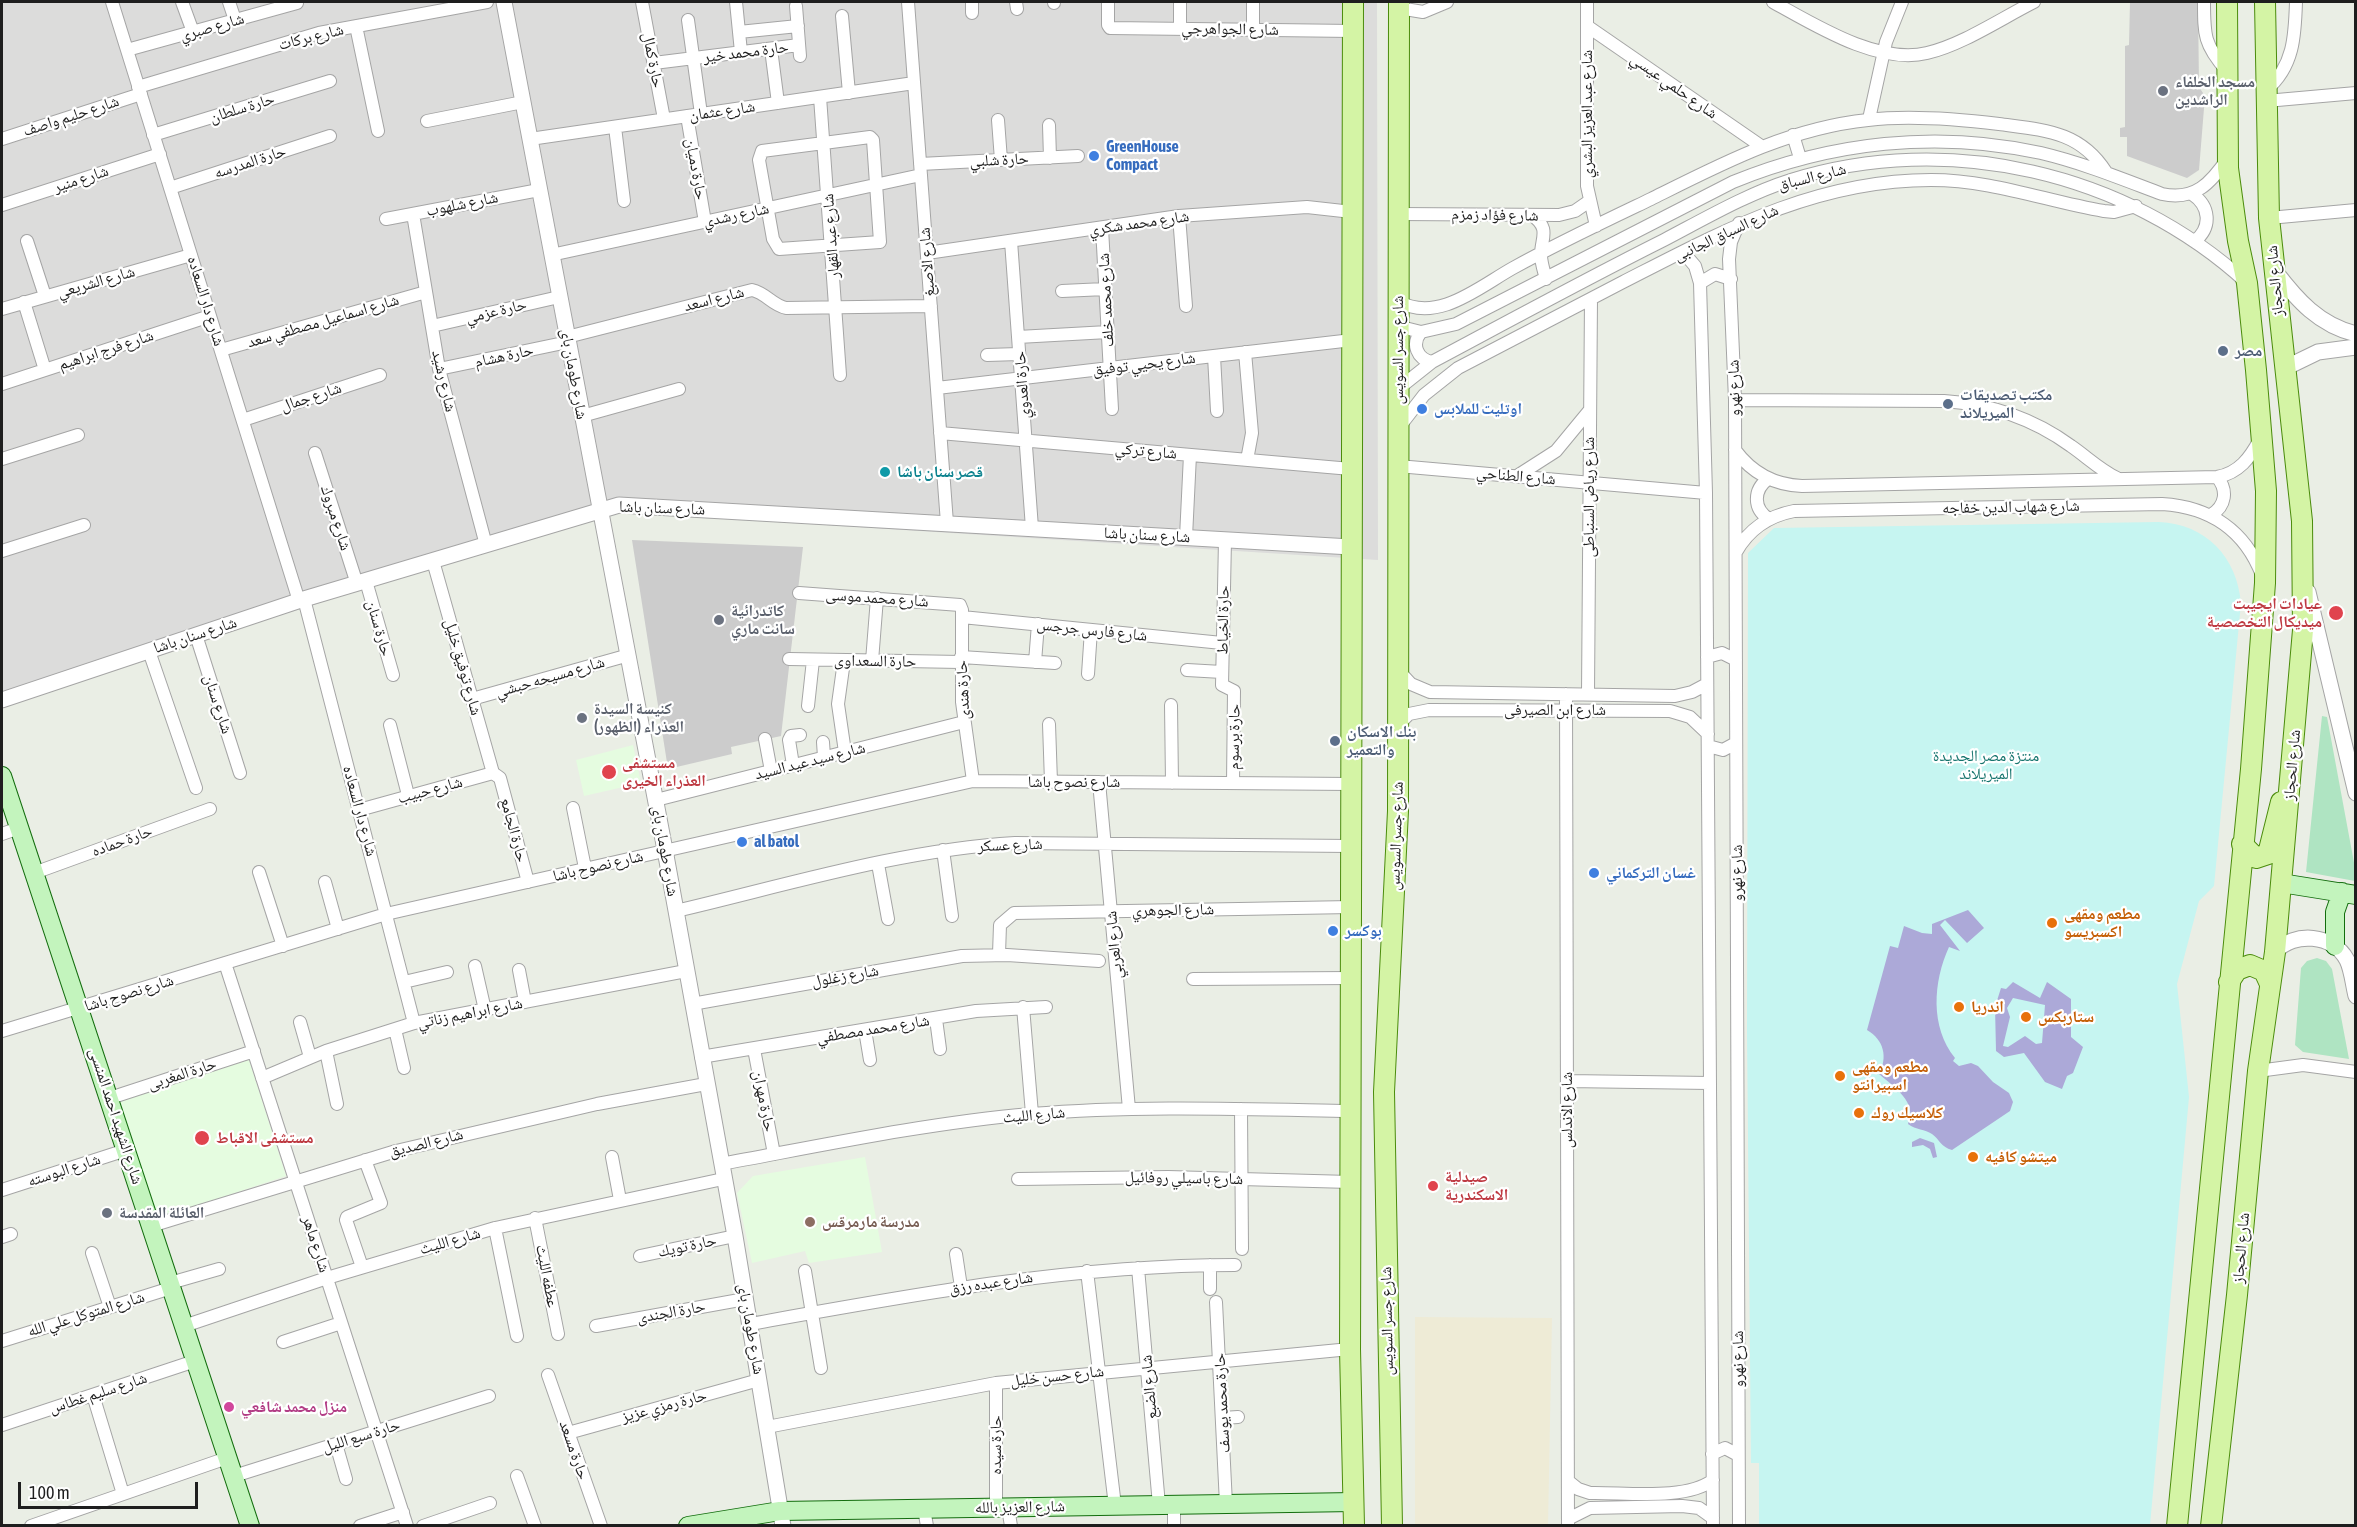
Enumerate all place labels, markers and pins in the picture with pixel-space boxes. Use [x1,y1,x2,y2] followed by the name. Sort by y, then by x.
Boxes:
[2175,72,2255,110] place label: مسجد الخلفاء الراشدين
[2156,84,2170,98] marker: مسجد الخلفاء الراشدين
[1106,137,1179,175] place label: GreenHouse Compact
[1087,149,1101,163] marker: GreenHouse Compact
[2235,341,2262,361] place label: مصر
[2216,344,2230,358] marker: مصر
[1960,385,2052,423] place label: مكتب تصديقات الميريلاند
[1941,397,1955,411] marker: مكتب تصديقات الميريلاند
[1434,399,1522,419] place label: اوتليت للملابس
[1415,402,1429,416] marker: اوتليت للملابس
[897,462,983,482] place label: قصر سنان باشا
[878,465,892,479] marker: قصر سنان باشا
[2207,594,2322,632] place label: عيادات ايجيبت ميديكال التخصصية
[731,601,795,639] place label: كاتدرائية سانت ماري
[2327,604,2345,622] marker: عيادات ايجيبت ميديكال التخصصية
[712,613,726,627] marker: كاتدرائية سانت ماري
[594,699,684,737] place label: كنيسة السيدة العذراء (الظهور)
[575,711,589,725] marker: كنيسة السيدة العذراء (الظهور)
[1347,722,1416,760] place label: بنك الاسكان والتعمير
[1328,734,1342,748] marker: بنك الاسكان والتعمير
[622,753,706,791] place label: مستشفى العذراء الخيرى
[600,763,618,781] marker: مستشفى العذراء الخيرى
[754,832,799,852] place label: al batol
[735,835,749,849] marker: al batol
[1606,863,1696,883] place label: غسان التركماني
[1587,866,1601,880] marker: غسان التركماني
[2064,904,2141,942] place label: مطعم ومقهى اكسبريسو
[2045,916,2059,930] marker: مطعم ومقهى اكسبريسو
[1345,921,1382,941] place label: بوكسر
[1326,924,1340,938] marker: بوكسر
[1971,997,2004,1017] place label: اندريا
[1952,1000,1966,1014] marker: اندريا
[2038,1007,2094,1027] place label: ستاربكس
[2019,1010,2033,1024] marker: ستاربكس
[1852,1057,1929,1095] place label: مطعم ومقهى اسبيرانتو
[1833,1069,1847,1083] marker: مطعم ومقهى اسبيرانتو
[1871,1103,1943,1123] place label: كلاسيك روك
[1852,1106,1866,1120] marker: كلاسيك روك
[216,1128,314,1148] place label: مستشفى الاقباط
[193,1129,211,1147] marker: مستشفى الاقباط
[1985,1147,2057,1167] place label: ميتشو كافيه
[1966,1150,1980,1164] marker: ميتشو كافيه
[1445,1167,1508,1205] place label: صيدلية الاسكندرية
[1426,1179,1440,1193] marker: صيدلية الاسكندرية
[119,1203,204,1223] place label: العائلة المقدسة
[100,1206,114,1220] marker: العائلة المقدسة
[822,1212,920,1232] place label: مدرسة مارمرقس
[803,1215,817,1229] marker: مدرسة مارمرقس
[241,1397,347,1417] place label: منزل محمد شافعي
[222,1400,236,1414] marker: منزل محمد شافعي

